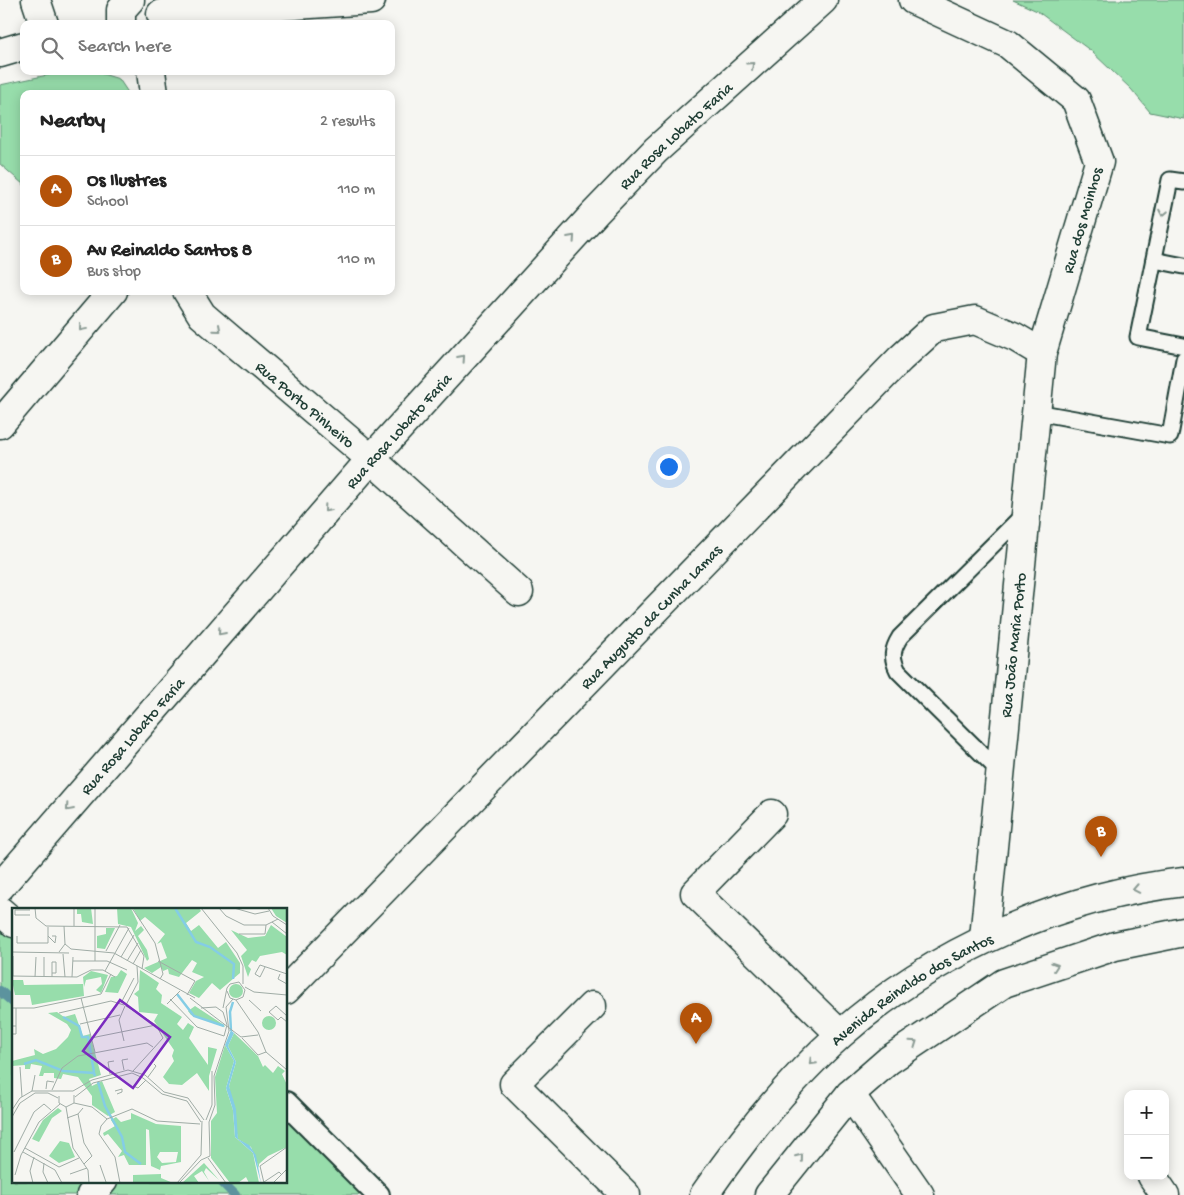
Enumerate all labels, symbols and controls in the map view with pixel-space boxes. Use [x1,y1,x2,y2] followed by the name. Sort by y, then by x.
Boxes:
[20,20,395,75] search box
[38,34,66,62] icon: search
[78,36,172,59] text: Search here
[746,61,755,70] one-way arrow
[617,79,739,195] street label: Rua Rosa Lobato Faria
[40,110,105,135] text: Nearby
[320,113,375,132] text: 2 results
[1060,165,1109,276] street label: Rua dos Moinhos
[87,170,166,193] text: Os Ilustres
[51,181,61,200] text: A
[338,181,375,200] text: 110 m
[87,193,129,212] text: School
[1158,209,1169,218] one-way arrow
[566,235,575,244] one-way arrow
[87,240,252,263] text: Av Reinaldo Santos 8
[52,251,60,270] text: B
[338,251,375,270] text: 110 m
[87,263,141,282] text: Bus stop
[78,323,87,332] one-way arrow
[212,323,221,331] one-way arrow
[456,355,465,364] one-way arrow
[250,359,357,454] street label: Rua Porto Pinheiro
[344,370,458,494] street label: Rua Rosa Lobato Faria
[656,454,682,480] your location
[324,504,333,513] one-way arrow
[578,541,728,695] street label: Rua Augusto da Cunha Lamas
[998,572,1033,719] street label: Rua João Maria Porto
[218,627,227,636] one-way arrow
[78,674,191,800] street label: Rua Rosa Lobato Faria
[65,802,74,811] one-way arrow
[1085,816,1117,857] pin: B
[1131,884,1140,894] one-way arrow
[12,908,288,1182] inset map
[828,931,998,1051] street label: Avenida Reinaldo dos Santos
[1051,961,1059,971] one-way arrow
[680,1003,712,1044] pin: A
[908,1040,918,1049] one-way arrow
[809,1056,818,1065] one-way arrow
[1124,1090,1169,1180] map controls
[1124,1090,1169,1135] button: +
[1124,1135,1169,1180] button: −
[794,1154,802,1163] one-way arrow

